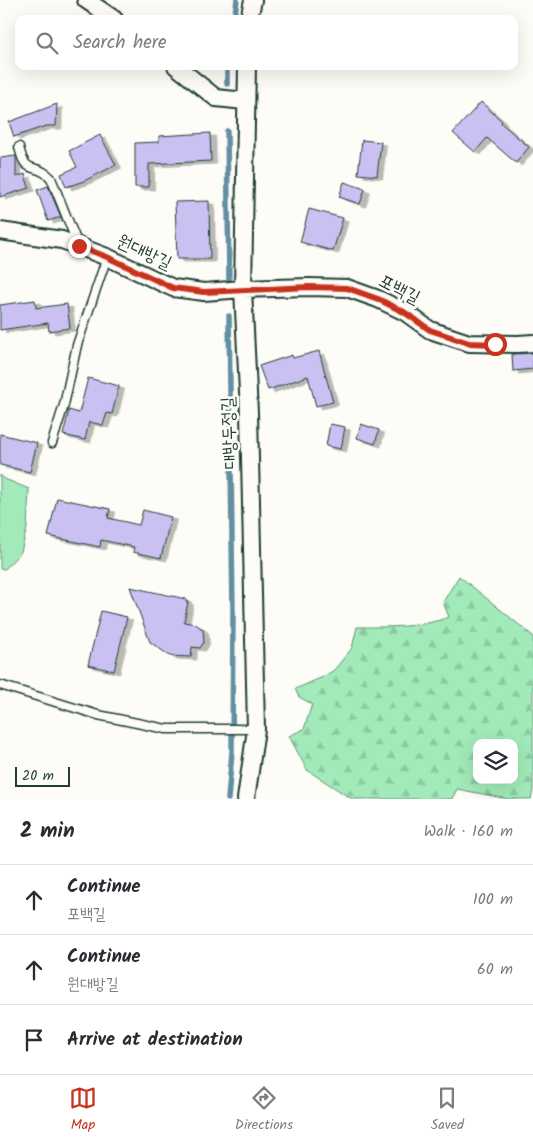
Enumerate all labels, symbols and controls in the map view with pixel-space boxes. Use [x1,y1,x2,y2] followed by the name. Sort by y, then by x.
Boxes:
[15,15,518,70] search box
[73,28,167,58] text: Search here
[33,29,61,57] icon: search
[112,228,177,279] street label: 원대방길
[68,235,91,258] route end
[373,267,425,313] street label: 포백길
[484,333,507,356] route start
[214,396,246,470] street label: 대방두정길
[473,739,518,784] map controls
[473,739,518,784] button: layers
[15,764,70,787] scale bar
[22,765,54,787] text: 20 m
[20,815,75,848] text: 2 min
[424,819,513,844] text: Walk · 160 m
[67,872,140,902] text: Continue
[20,886,48,914] icon: ahead
[473,887,513,912] text: 100 m
[67,902,106,927] text: 포백길
[67,942,140,972] text: Continue
[20,956,48,984] icon: ahead
[477,957,513,982] text: 60 m
[67,972,119,997] text: 원대방길
[67,1025,243,1055] text: Arrive at destination
[20,1026,48,1054] icon: arrive
[69,1084,97,1136] tab: Map
[235,1084,293,1136] tab: Directions
[431,1084,464,1136] tab: Saved

